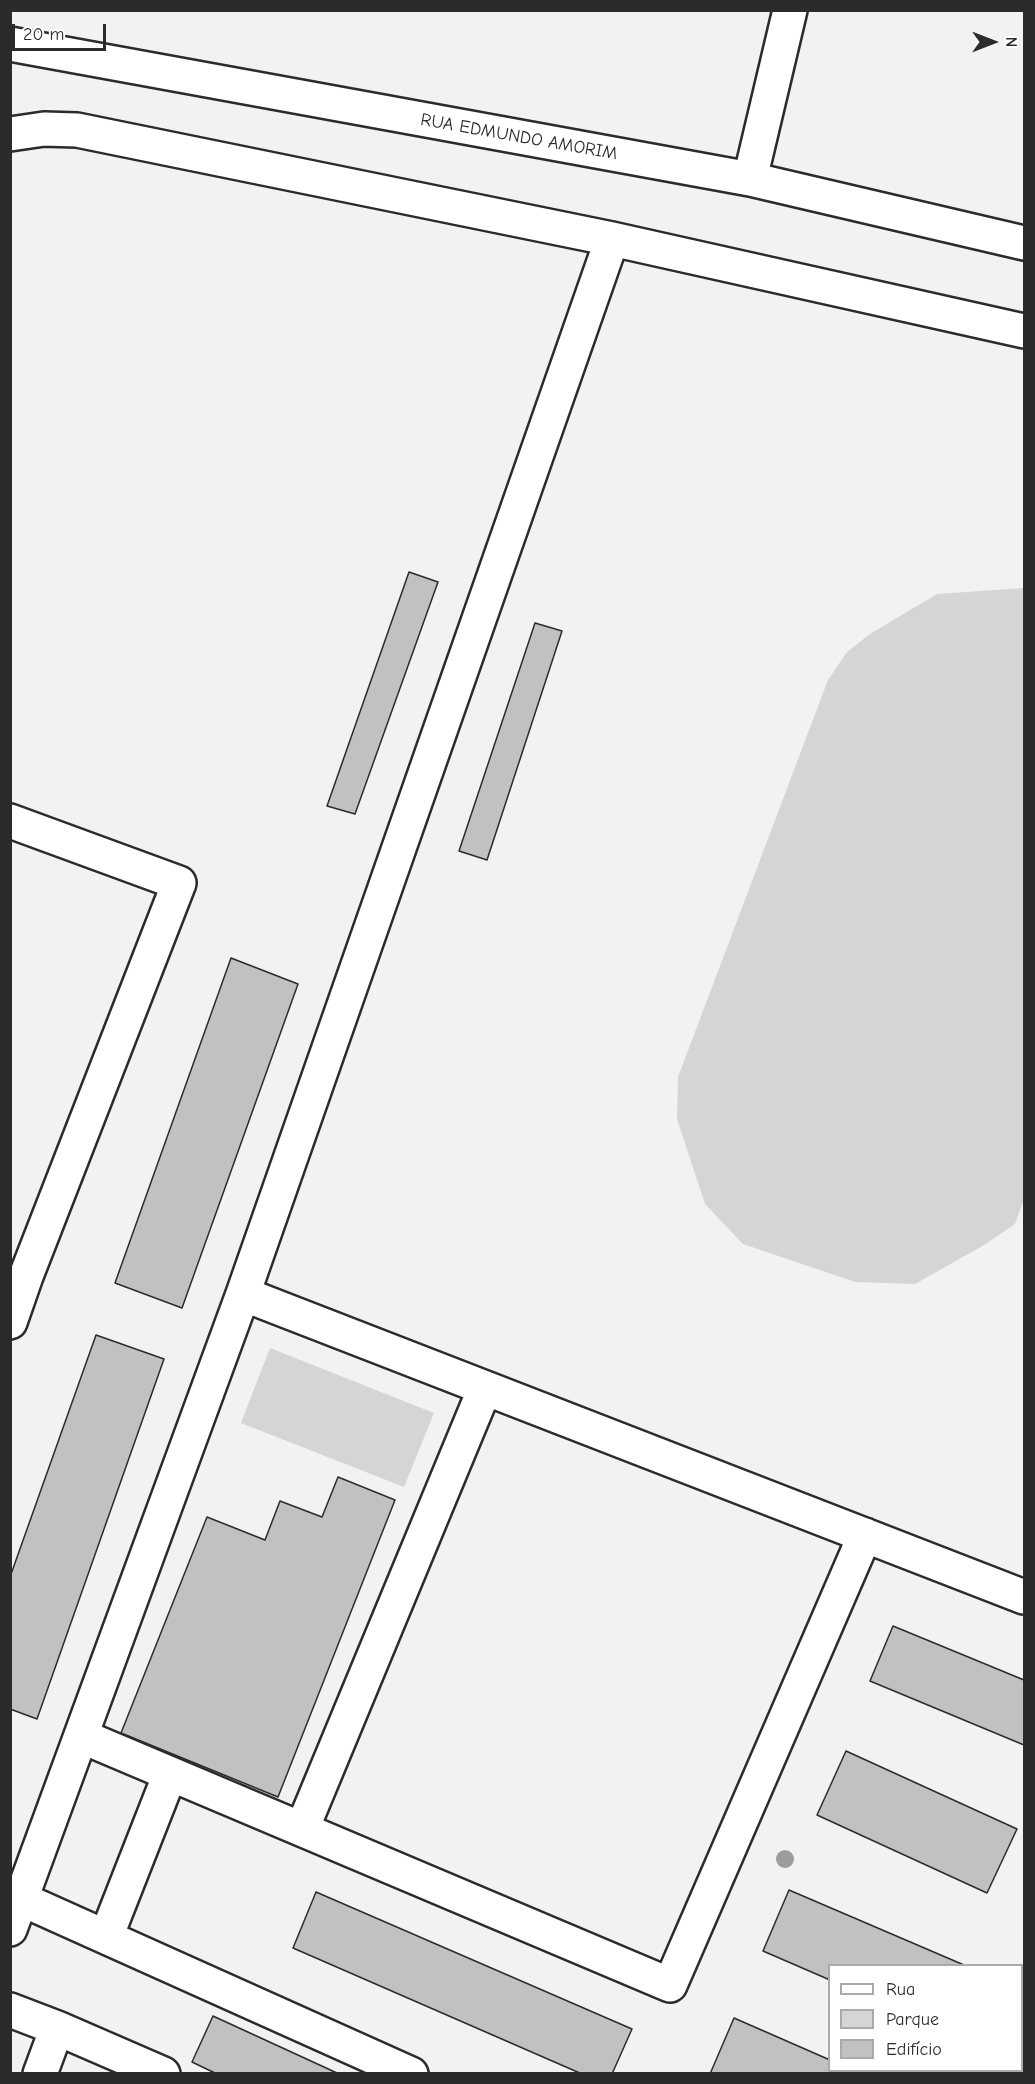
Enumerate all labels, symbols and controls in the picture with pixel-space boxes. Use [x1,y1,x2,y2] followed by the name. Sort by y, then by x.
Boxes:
[15,12,110,50] scale bar
[963,12,1023,72] north arrow
[23,24,64,45] text: 20 m
[1002,37,1020,47] text: N
[419,109,619,165] street label: RUA EDMUNDO AMORIM
[828,1964,1023,2072] legend
[886,1979,915,2000] text: Rua
[886,2009,939,2030] text: Parque
[886,2039,942,2060] text: Edifício

